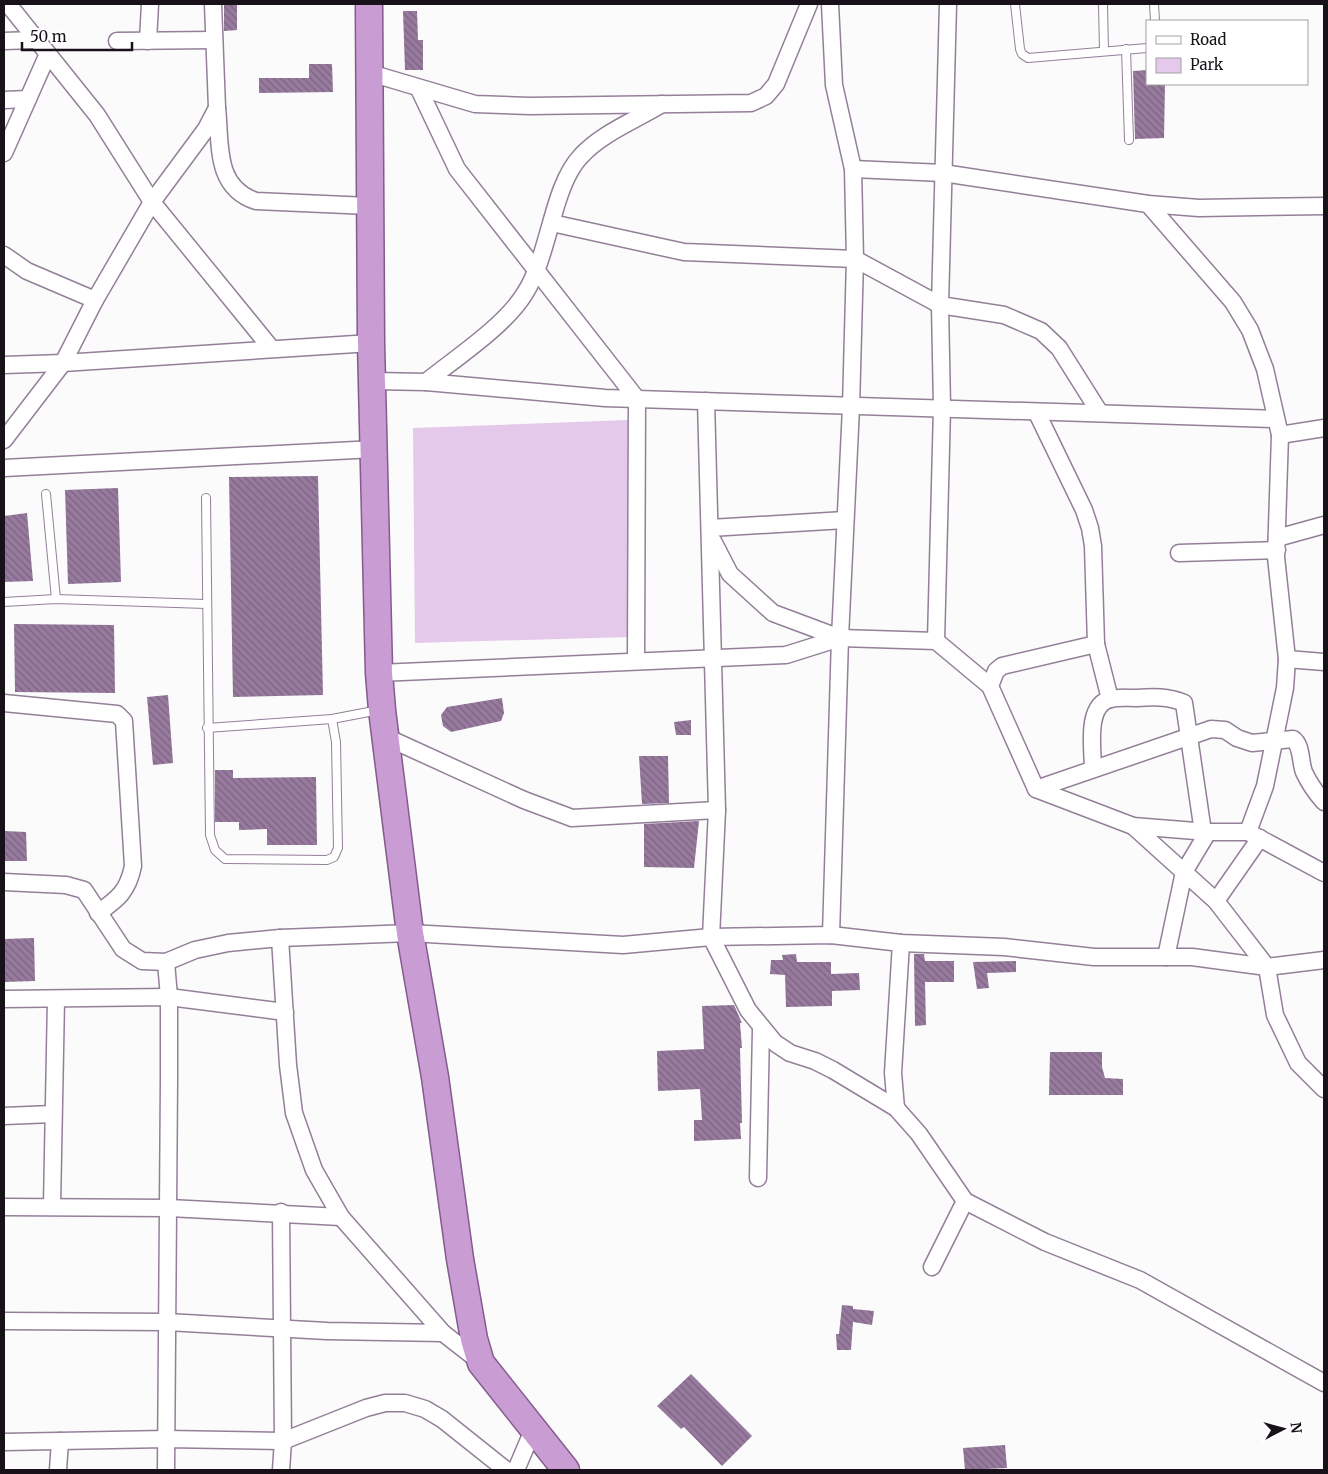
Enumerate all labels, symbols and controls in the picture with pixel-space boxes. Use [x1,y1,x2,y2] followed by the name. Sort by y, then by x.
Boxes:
[22,20,132,52] scale bar
[1146,20,1308,85] legend
[30,27,67,46] text: 50 m
[1190,30,1226,49] text: Road
[1190,55,1224,74] text: Park
[1258,1404,1308,1454] north arrow
[1286,1421,1305,1434] text: N

